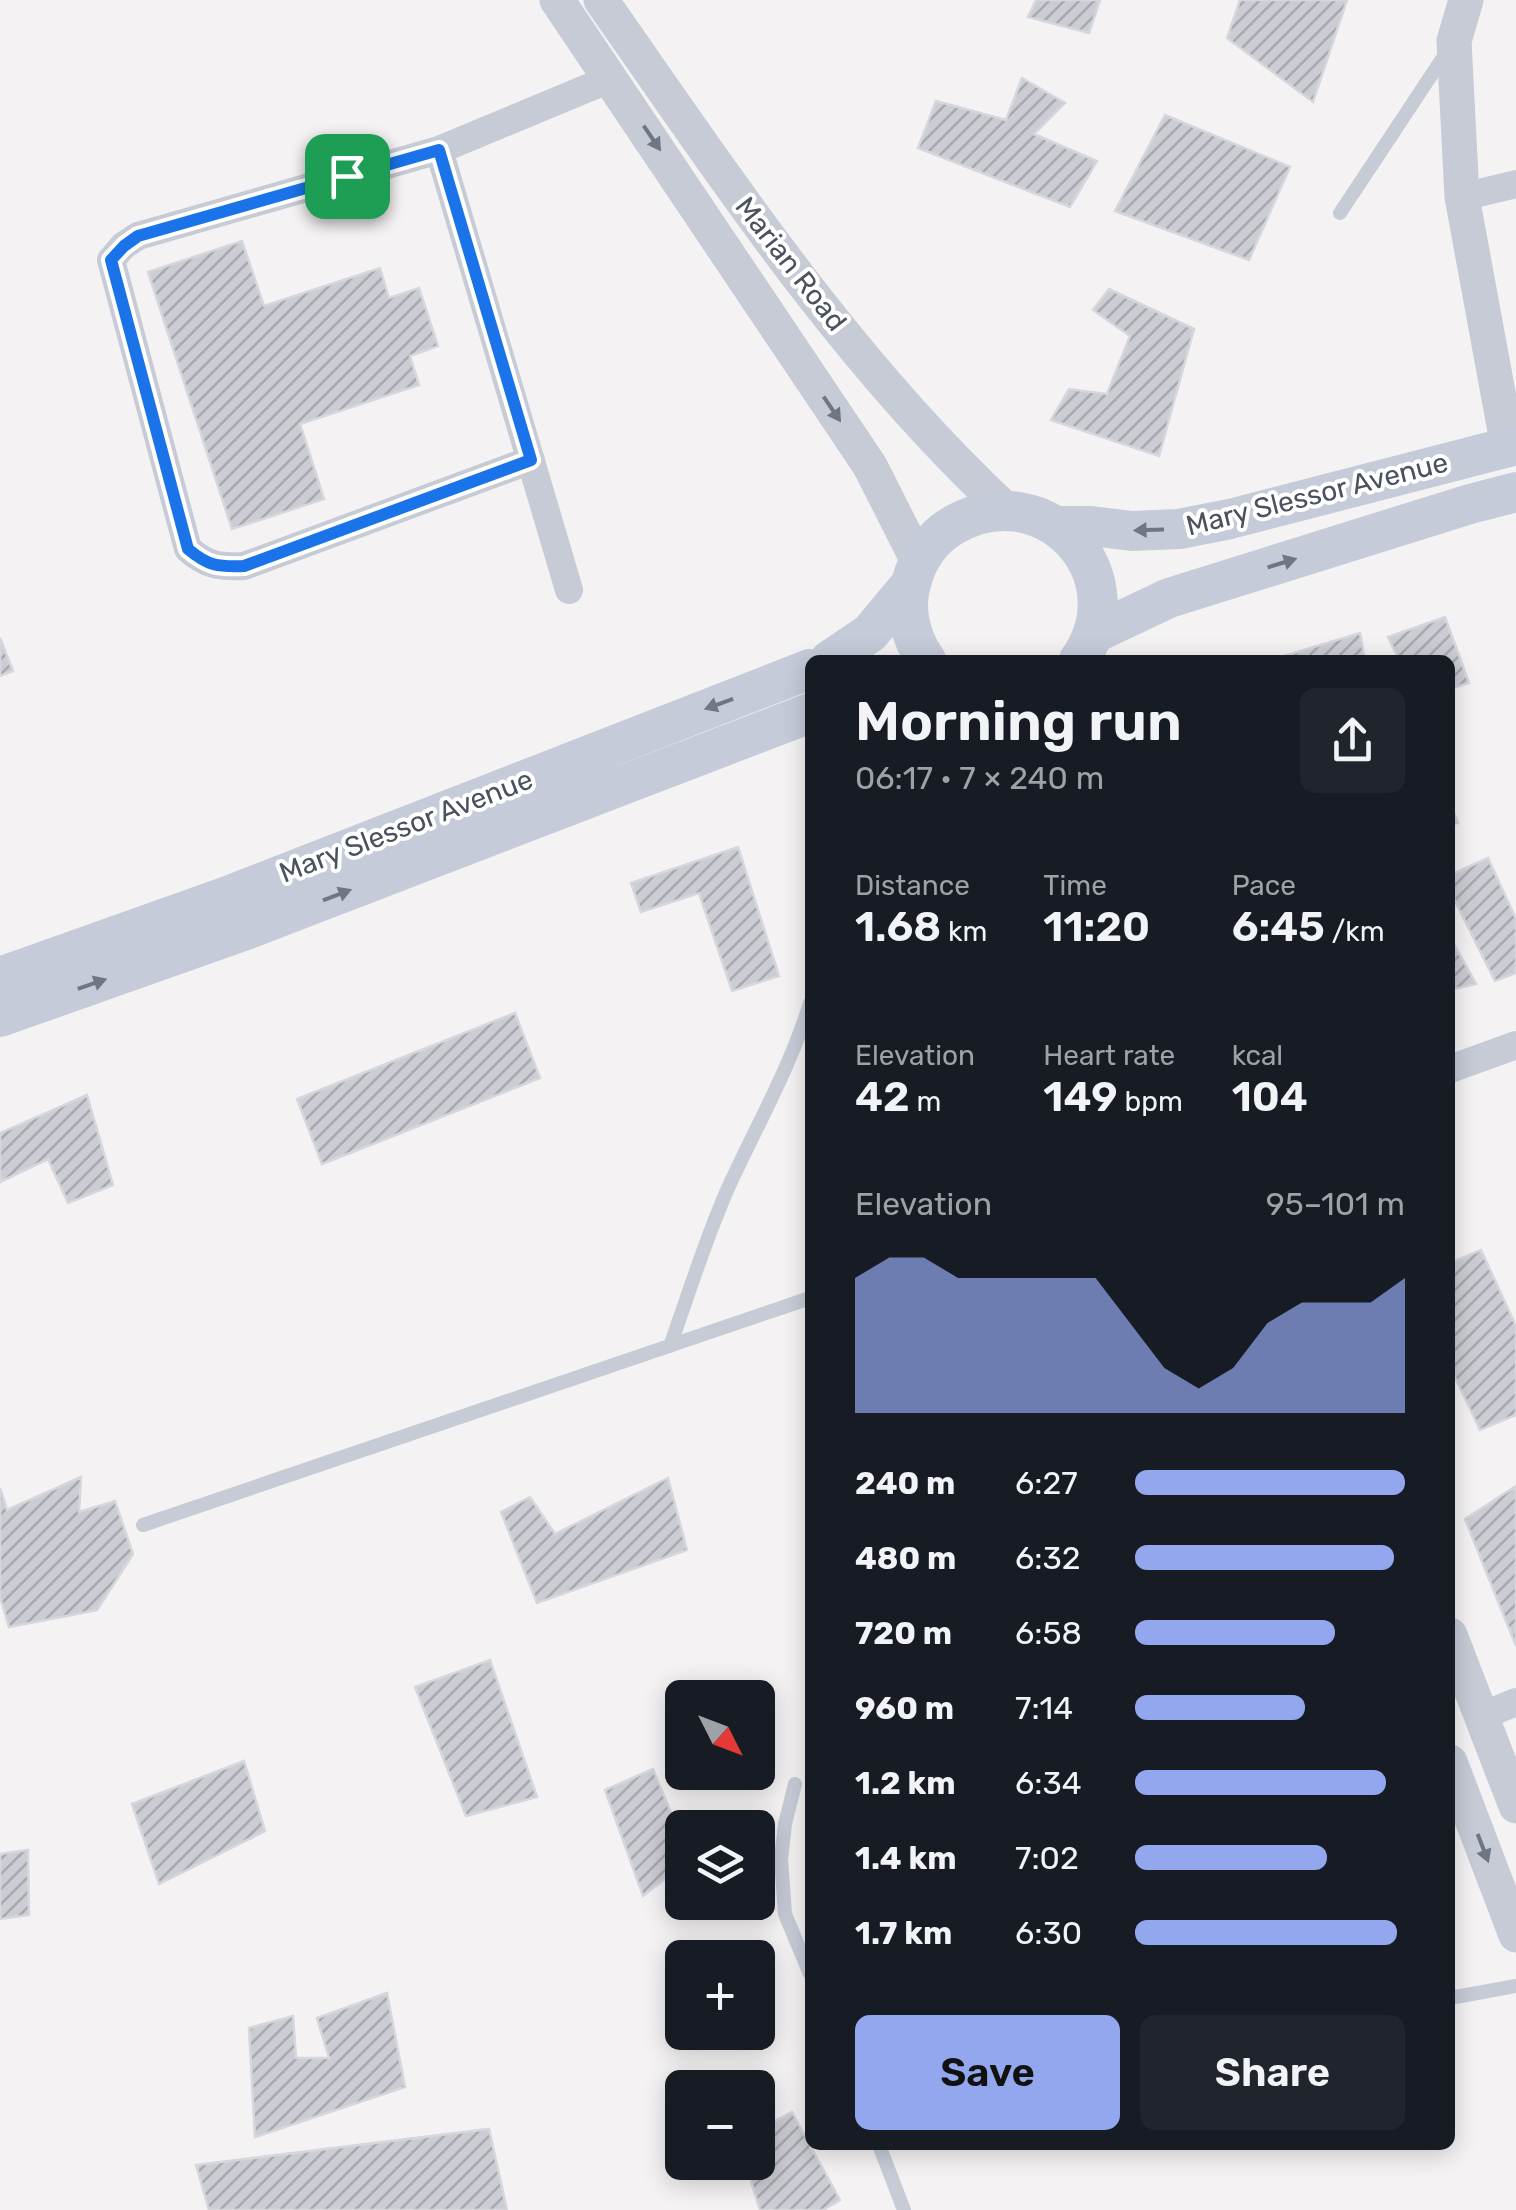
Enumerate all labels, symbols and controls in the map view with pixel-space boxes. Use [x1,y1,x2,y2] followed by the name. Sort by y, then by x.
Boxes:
[642,125,660,152] one-way arrow
[305,134,390,219] pin
[320,149,375,204] icon: arrive
[729,191,853,337] street label: Marian Road
[822,395,841,422] one-way arrow
[1183,445,1451,543] street label: Mary Slessor Avenue
[1132,522,1164,538] one-way arrow
[1267,554,1297,569] one-way arrow
[1300,688,1405,793] button: share
[855,689,1182,754] text: Morning run
[703,697,733,712] one-way arrow
[855,759,1104,797] text: 06:17 · 7 × 240 m
[275,762,537,890] street label: Mary Slessor Avenue
[855,869,970,902] text: Distance
[1043,869,1107,902] text: Time
[1232,869,1296,902] text: Pace
[322,887,352,903] one-way arrow
[855,902,941,952] text: 1.68
[1043,902,1150,952] text: 11:20
[1232,902,1325,952] text: 6:45
[941,915,987,948] text: km
[1325,915,1385,948] text: /km
[78,976,108,991] one-way arrow
[855,1039,975,1072] text: Elevation
[1043,1039,1175,1072] text: Heart rate
[1232,1039,1283,1072] text: kcal
[855,1072,910,1122] text: 42
[1043,1072,1118,1122] text: 149
[1232,1072,1308,1122] text: 104
[910,1085,941,1118] text: m
[1118,1085,1183,1118] text: bpm
[855,1185,992,1223] text: Elevation
[1266,1185,1405,1223] text: 95–101 m
[855,1464,955,1502] text: 240 m
[1015,1464,1078,1502] text: 6:27
[855,1539,956,1577] text: 480 m
[1015,1539,1081,1577] text: 6:32
[855,1614,952,1652] text: 720 m
[1015,1614,1082,1652] text: 6:58
[665,1680,775,1790] north arrow
[665,1680,775,2180] map controls
[855,1689,954,1727] text: 960 m
[1015,1689,1073,1727] text: 7:14
[855,1764,956,1802] text: 1.2 km
[1015,1764,1082,1802] text: 6:34
[665,1810,775,1920] button: layers
[1476,1834,1491,1864] one-way arrow
[855,1839,956,1877] text: 1.4 km
[1015,1839,1079,1877] text: 7:02
[855,1914,952,1952] text: 1.7 km
[1015,1914,1082,1952] text: 6:30
[665,1940,775,2050] button: +
[855,2015,1120,2130] button: Save
[1140,2015,1405,2130] button: Share
[665,2070,775,2180] button: −

